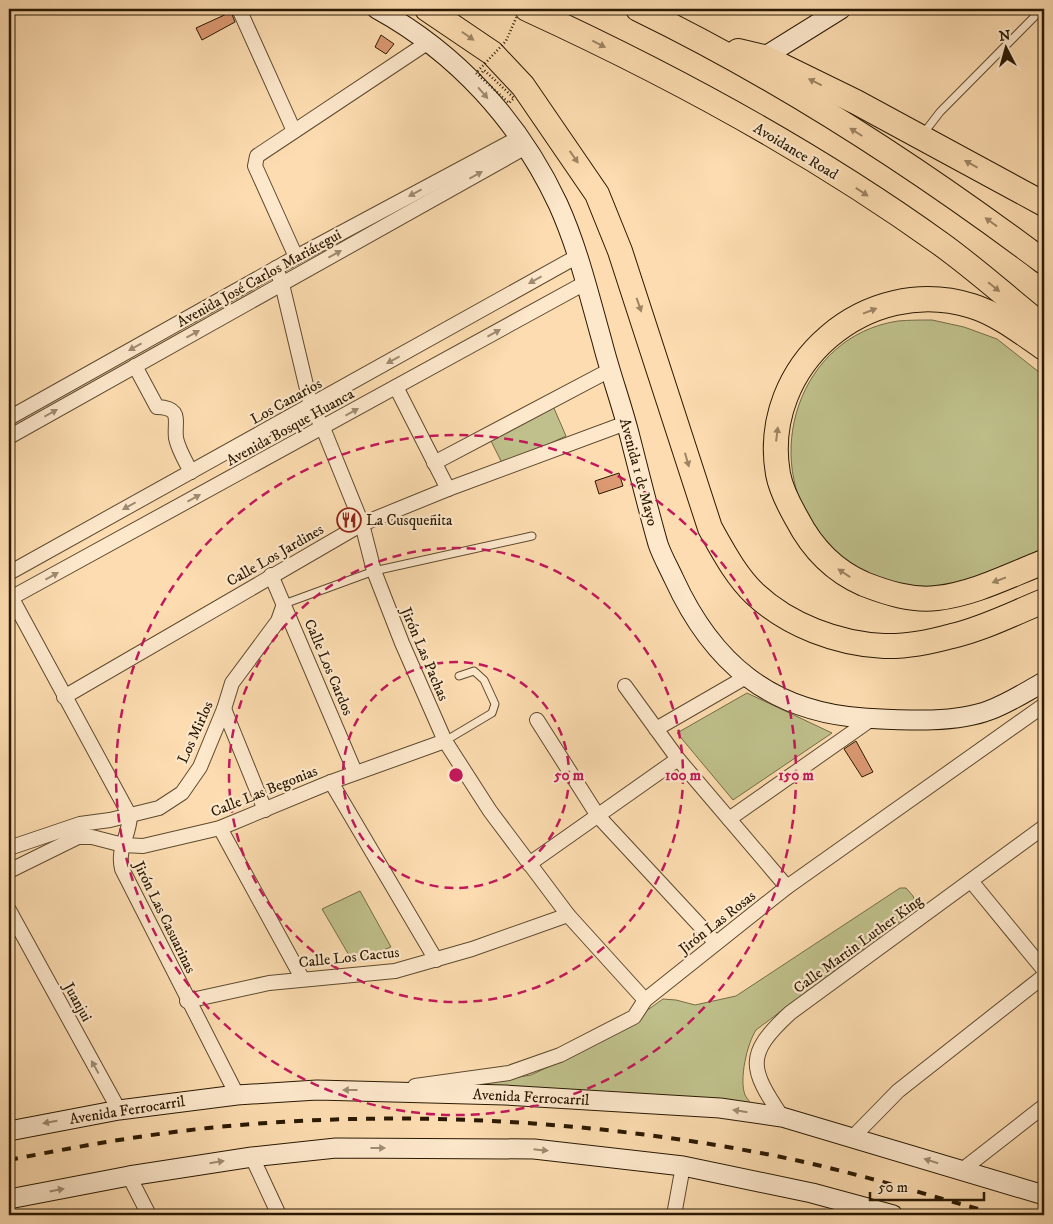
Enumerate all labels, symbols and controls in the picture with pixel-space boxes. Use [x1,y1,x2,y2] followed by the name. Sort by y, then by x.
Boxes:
[980,22,1030,72] north arrow
[998,26,1012,46] text: N
[461,31,474,41] one-way arrow
[592,40,606,48] one-way arrow
[808,78,822,86] one-way arrow
[477,86,489,98] one-way arrow
[750,119,842,184] street label: Avoidance Road
[850,127,863,136] one-way arrow
[569,150,579,164] one-way arrow
[963,160,978,168] one-way arrow
[469,171,484,179] one-way arrow
[856,187,869,197] one-way arrow
[408,189,422,197] one-way arrow
[984,217,998,227] one-way arrow
[174,225,345,332] street label: Avenida José Carlos Mariátegui
[328,250,341,259] one-way arrow
[528,276,542,284] one-way arrow
[987,281,1000,292] one-way arrow
[635,298,643,313] one-way arrow
[863,307,878,315] one-way arrow
[186,329,199,338] one-way arrow
[487,329,502,337] one-way arrow
[127,343,142,351] one-way arrow
[387,355,400,364] one-way arrow
[247,374,325,429] street label: Los Canarios
[223,384,358,470] street label: Avenida Bosque Huanca
[345,407,359,416] one-way arrow
[45,409,58,418] one-way arrow
[615,416,662,528] street label: Avenida 1 de Mayo
[773,426,781,442] one-way arrow
[684,453,692,468] one-way arrow
[187,494,201,502] one-way arrow
[122,502,135,511] one-way arrow
[336,507,362,533] restaurant icon: La Cusqueñita
[366,511,453,530] place label: La Cusqueñita
[223,520,327,591] street label: Calle Los Jardines
[838,568,851,578] one-way arrow
[44,572,59,580] one-way arrow
[992,576,1006,584] one-way arrow
[396,603,453,704] street label: Jirón Las Pachas
[300,616,357,718] street label: Calle Los Cardos
[173,698,218,766] street label: Los Mirlos
[208,761,320,822] street label: Calle Las Begonias
[447,766,465,784] centre of rings
[553,766,585,785] text: 50 m
[665,766,702,785] text: 100 m
[778,766,814,785] text: 150 m
[128,856,200,976] street label: Jirón Las Casuarinas
[673,886,760,960] street label: Jirón Las Rosas
[790,891,927,998] street label: Calle Martin Luther King
[298,943,400,972] street label: Calle Los Cactus
[58,978,96,1025] street label: Juanjui
[91,1060,100,1074] one-way arrow
[472,1085,590,1110] street label: Avenida Ferrocarril
[342,1086,358,1094] one-way arrow
[68,1092,187,1129] street label: Avenida Ferrocarril
[731,1107,747,1115] one-way arrow
[42,1119,58,1127] one-way arrow
[371,1145,387,1153] one-way arrow
[533,1146,549,1154] one-way arrow
[923,1156,938,1164] one-way arrow
[209,1158,225,1166] one-way arrow
[870,1169,984,1201] scale bar
[878,1178,908,1197] text: 50 m
[49,1185,65,1193] one-way arrow

